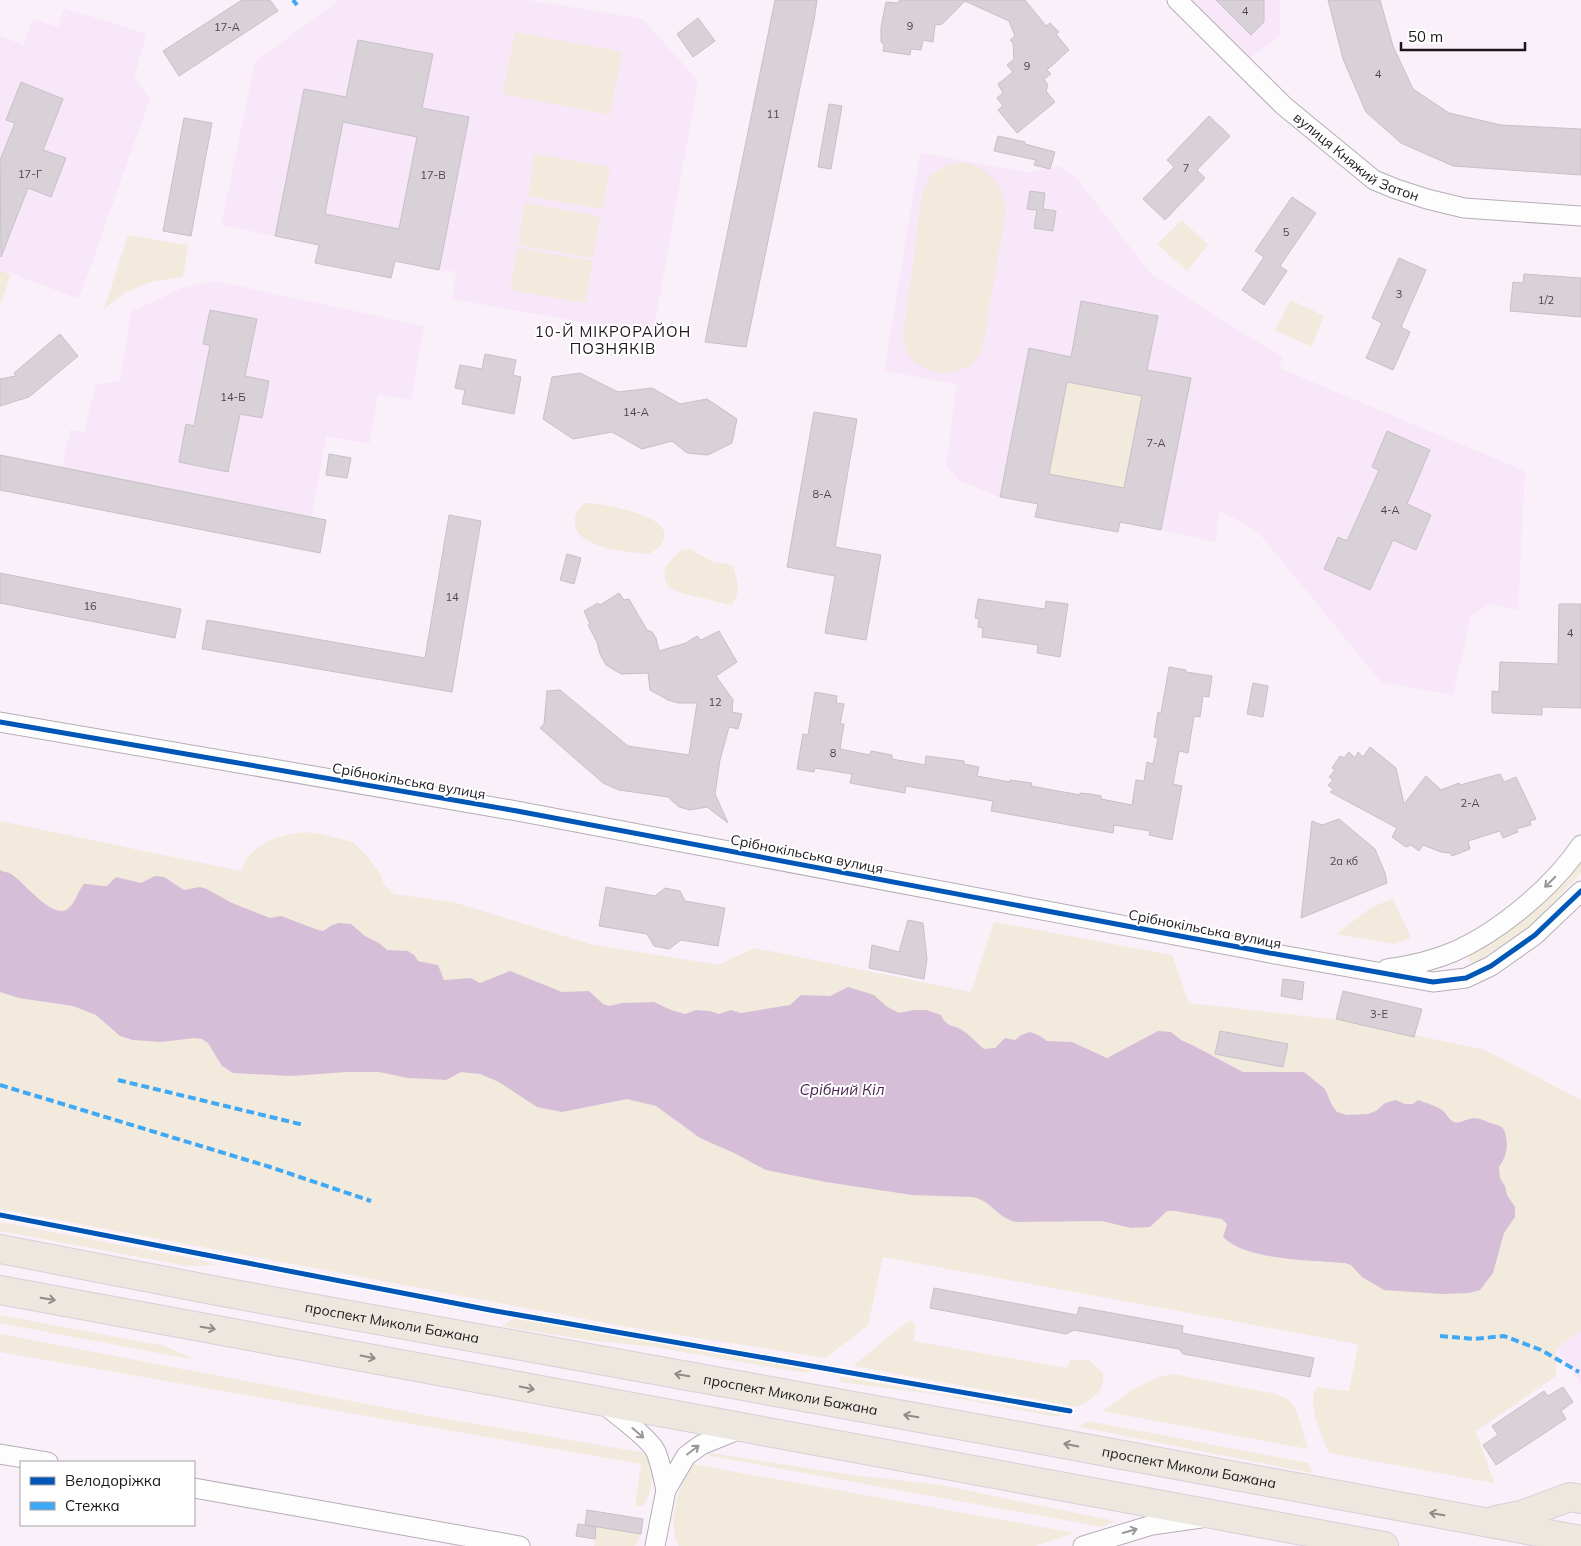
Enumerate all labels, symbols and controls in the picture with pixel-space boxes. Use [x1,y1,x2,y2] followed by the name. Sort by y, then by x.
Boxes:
[1242,4,1249,18] house number: 4
[907,19,913,33] house number: 9
[214,20,240,34] house number: 17-А
[1401,20,1525,52] scale bar
[1408,27,1443,46] text: 50 m
[1024,59,1030,73] house number: 9
[1375,67,1382,81] house number: 4
[766,107,780,121] house number: 11
[1290,109,1421,205] street label: вулиця Княжий Затон
[1183,161,1189,175] house number: 7
[18,167,42,181] house number: 17-Г
[420,168,446,182] house number: 17-В
[1283,225,1290,239] house number: 5
[1396,287,1402,301] house number: 3
[1538,293,1555,307] house number: 1/2
[535,322,691,358] district label: 10-Й МІКРОРАЙОН ПОЗНЯКІВ
[220,390,246,404] house number: 14-Б
[623,405,649,419] house number: 14-А
[1146,436,1166,450] house number: 7-А
[812,487,832,501] house number: 8-А
[1380,503,1400,517] house number: 4-А
[445,590,459,604] house number: 14
[83,599,97,613] house number: 16
[1567,626,1574,640] house number: 4
[708,695,722,709] house number: 12
[830,746,837,760] house number: 8
[331,759,487,803] street label: Срібнокільська вулиця
[1460,796,1480,810] house number: 2-А
[729,830,885,878] street label: Срібнокільська вулиця
[1330,854,1358,868] house number: 2а кб
[1544,876,1556,888] one-way arrow
[1127,905,1283,953] street label: Срібнокільська вулиця
[1370,1007,1388,1021] house number: 3-Е
[800,1080,885,1099] water label: Срібний Кіл
[40,1295,56,1304] one-way arrow
[304,1298,481,1347] street label: проспект Миколи Бажана
[199,1324,215,1333] one-way arrow
[359,1353,375,1363] one-way arrow
[675,1370,691,1379] one-way arrow
[702,1370,879,1419] street label: проспект Миколи Бажана
[519,1383,535,1393] one-way arrow
[903,1411,919,1421] one-way arrow
[631,1427,644,1438] one-way arrow
[1063,1440,1079,1450] one-way arrow
[1101,1442,1278,1492] street label: проспект Миколи Бажана
[686,1445,699,1456] one-way arrow
[20,1461,195,1526] legend
[65,1471,161,1490] text: Велодоріжка
[65,1496,120,1515] text: Стежка
[1429,1508,1445,1518] one-way arrow
[1121,1526,1137,1535] one-way arrow

